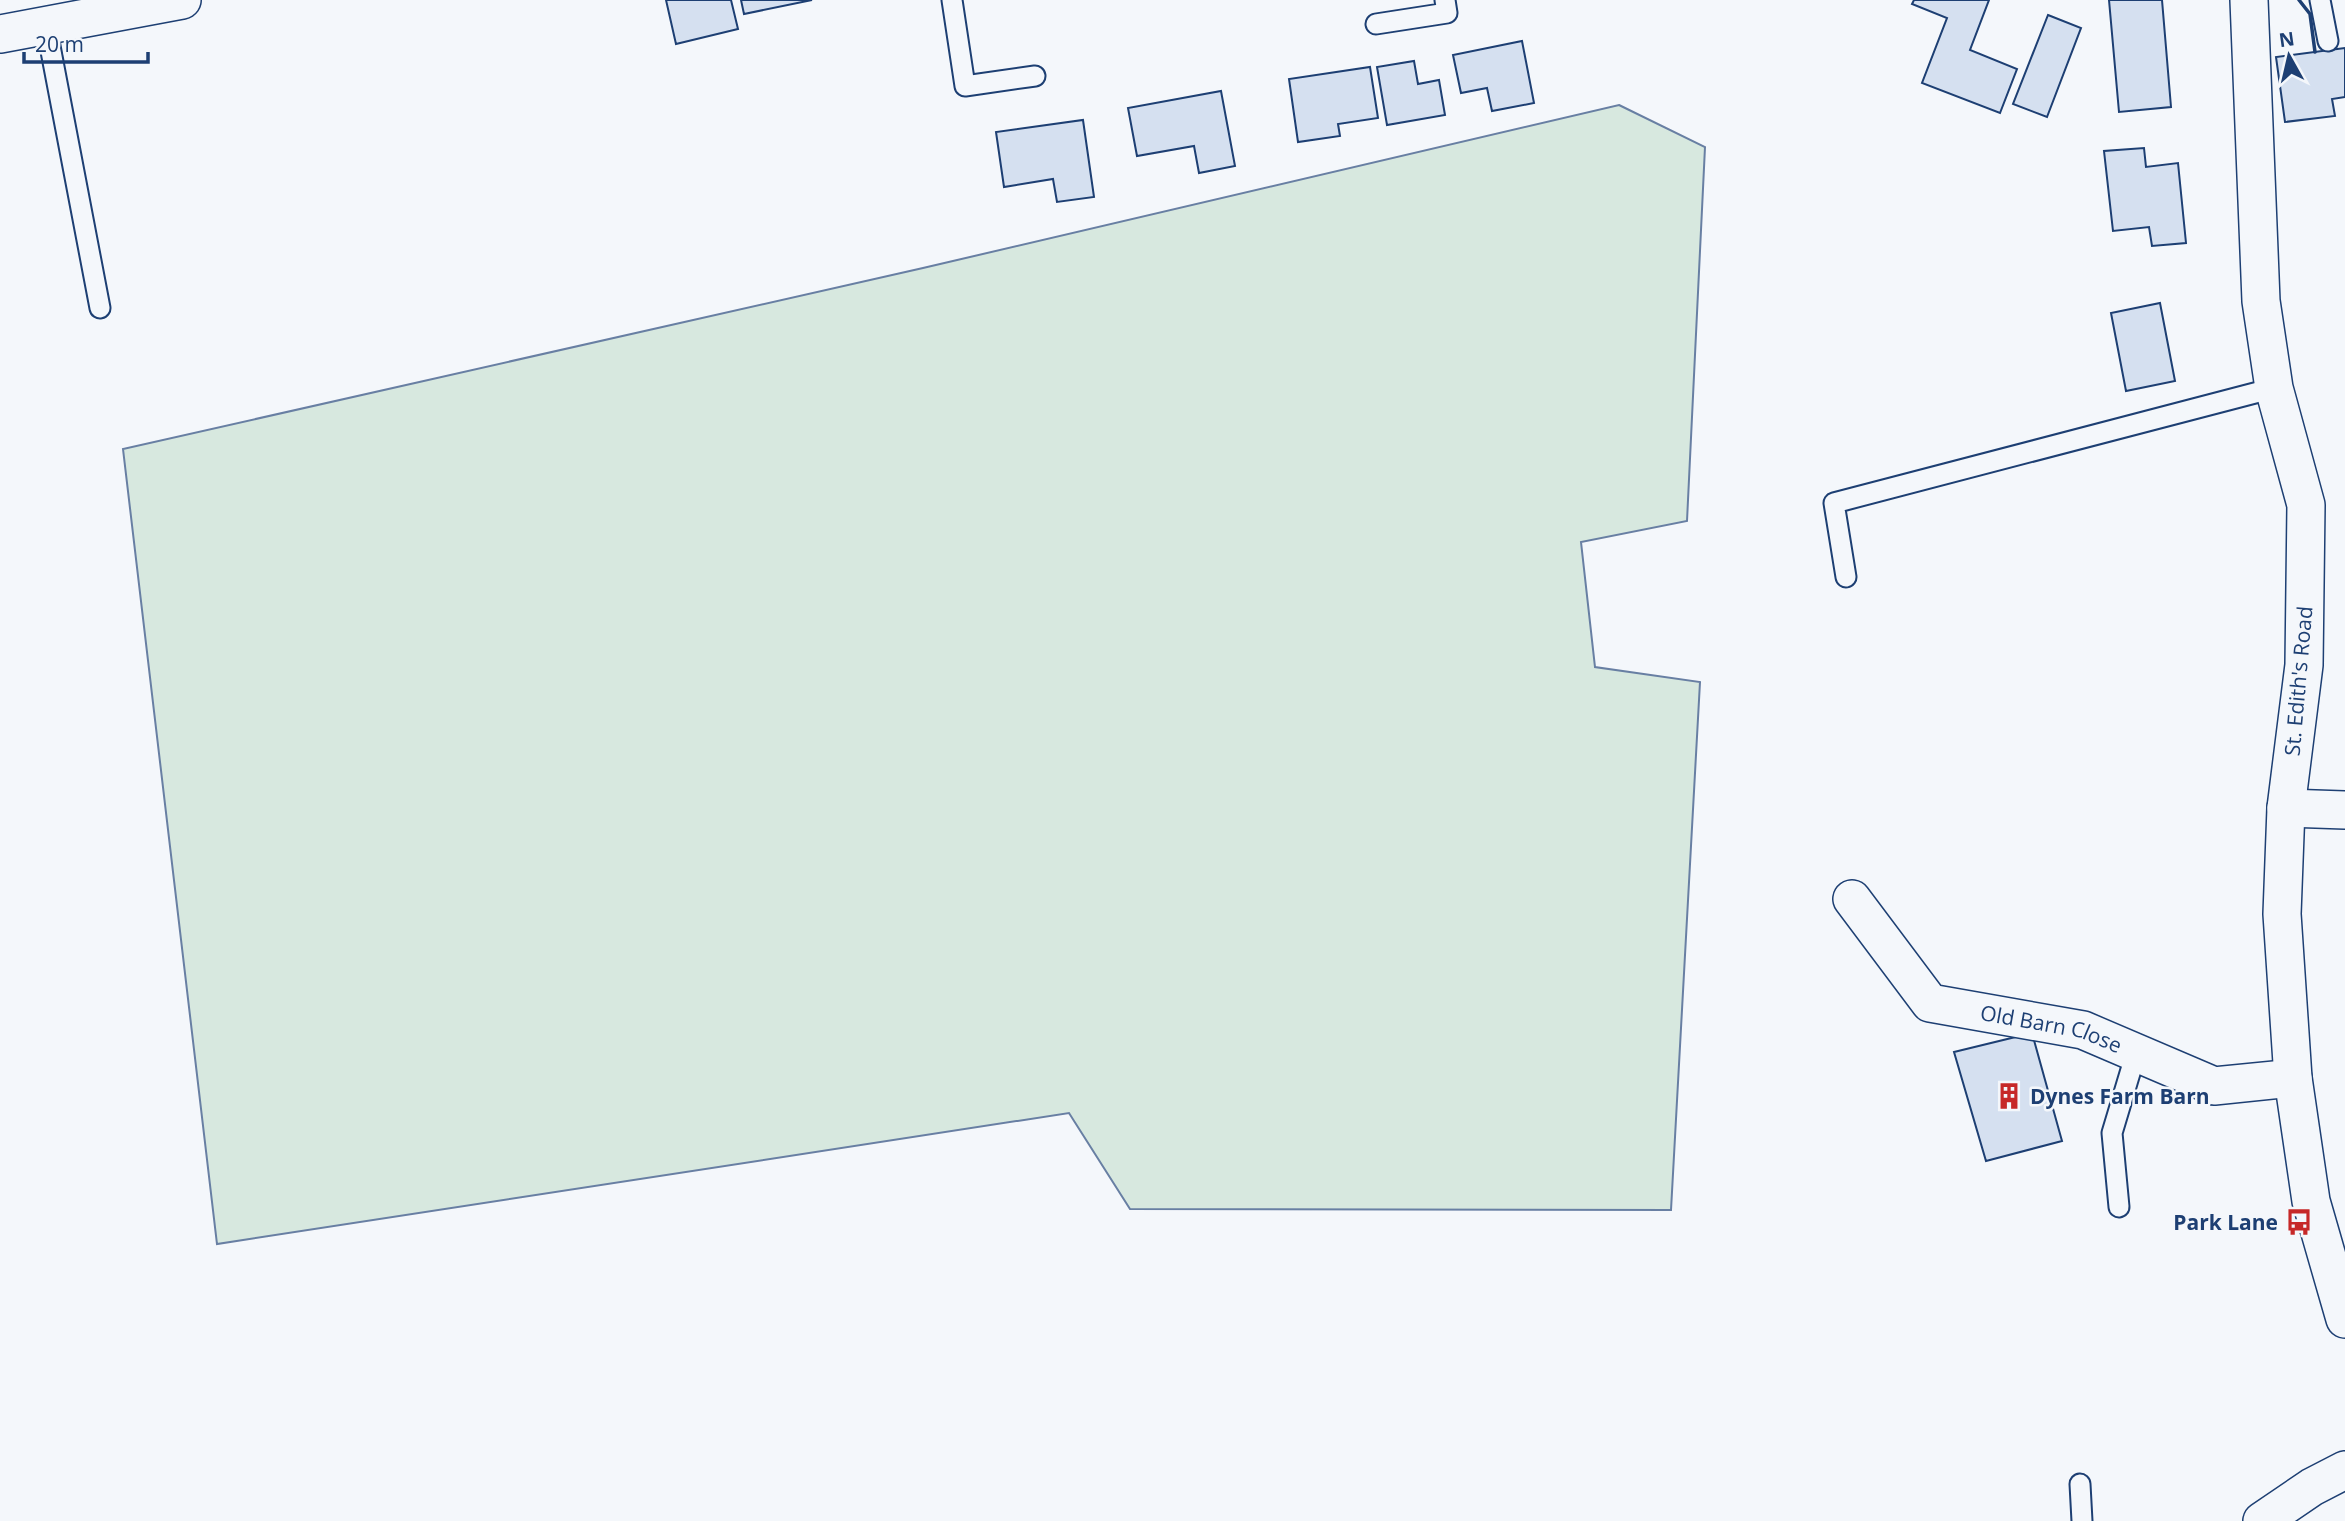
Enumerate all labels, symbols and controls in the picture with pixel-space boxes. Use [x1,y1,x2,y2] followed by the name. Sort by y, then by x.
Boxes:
[24,21,149,65] scale bar
[2254,21,2324,91] north arrow
[2277,25,2296,53] text: N
[35,30,84,58] text: 20 m
[2278,605,2318,757] street label: St. Edith's Road
[1978,998,2126,1059] street label: Old Barn Close
[1994,1081,2024,1111] building icon: Dynes Farm Barn
[2030,1082,2210,1110] place label: Dynes Farm Barn
[2284,1207,2314,1237] bus stop icon: Park Lane
[2173,1208,2278,1236] place label: Park Lane

